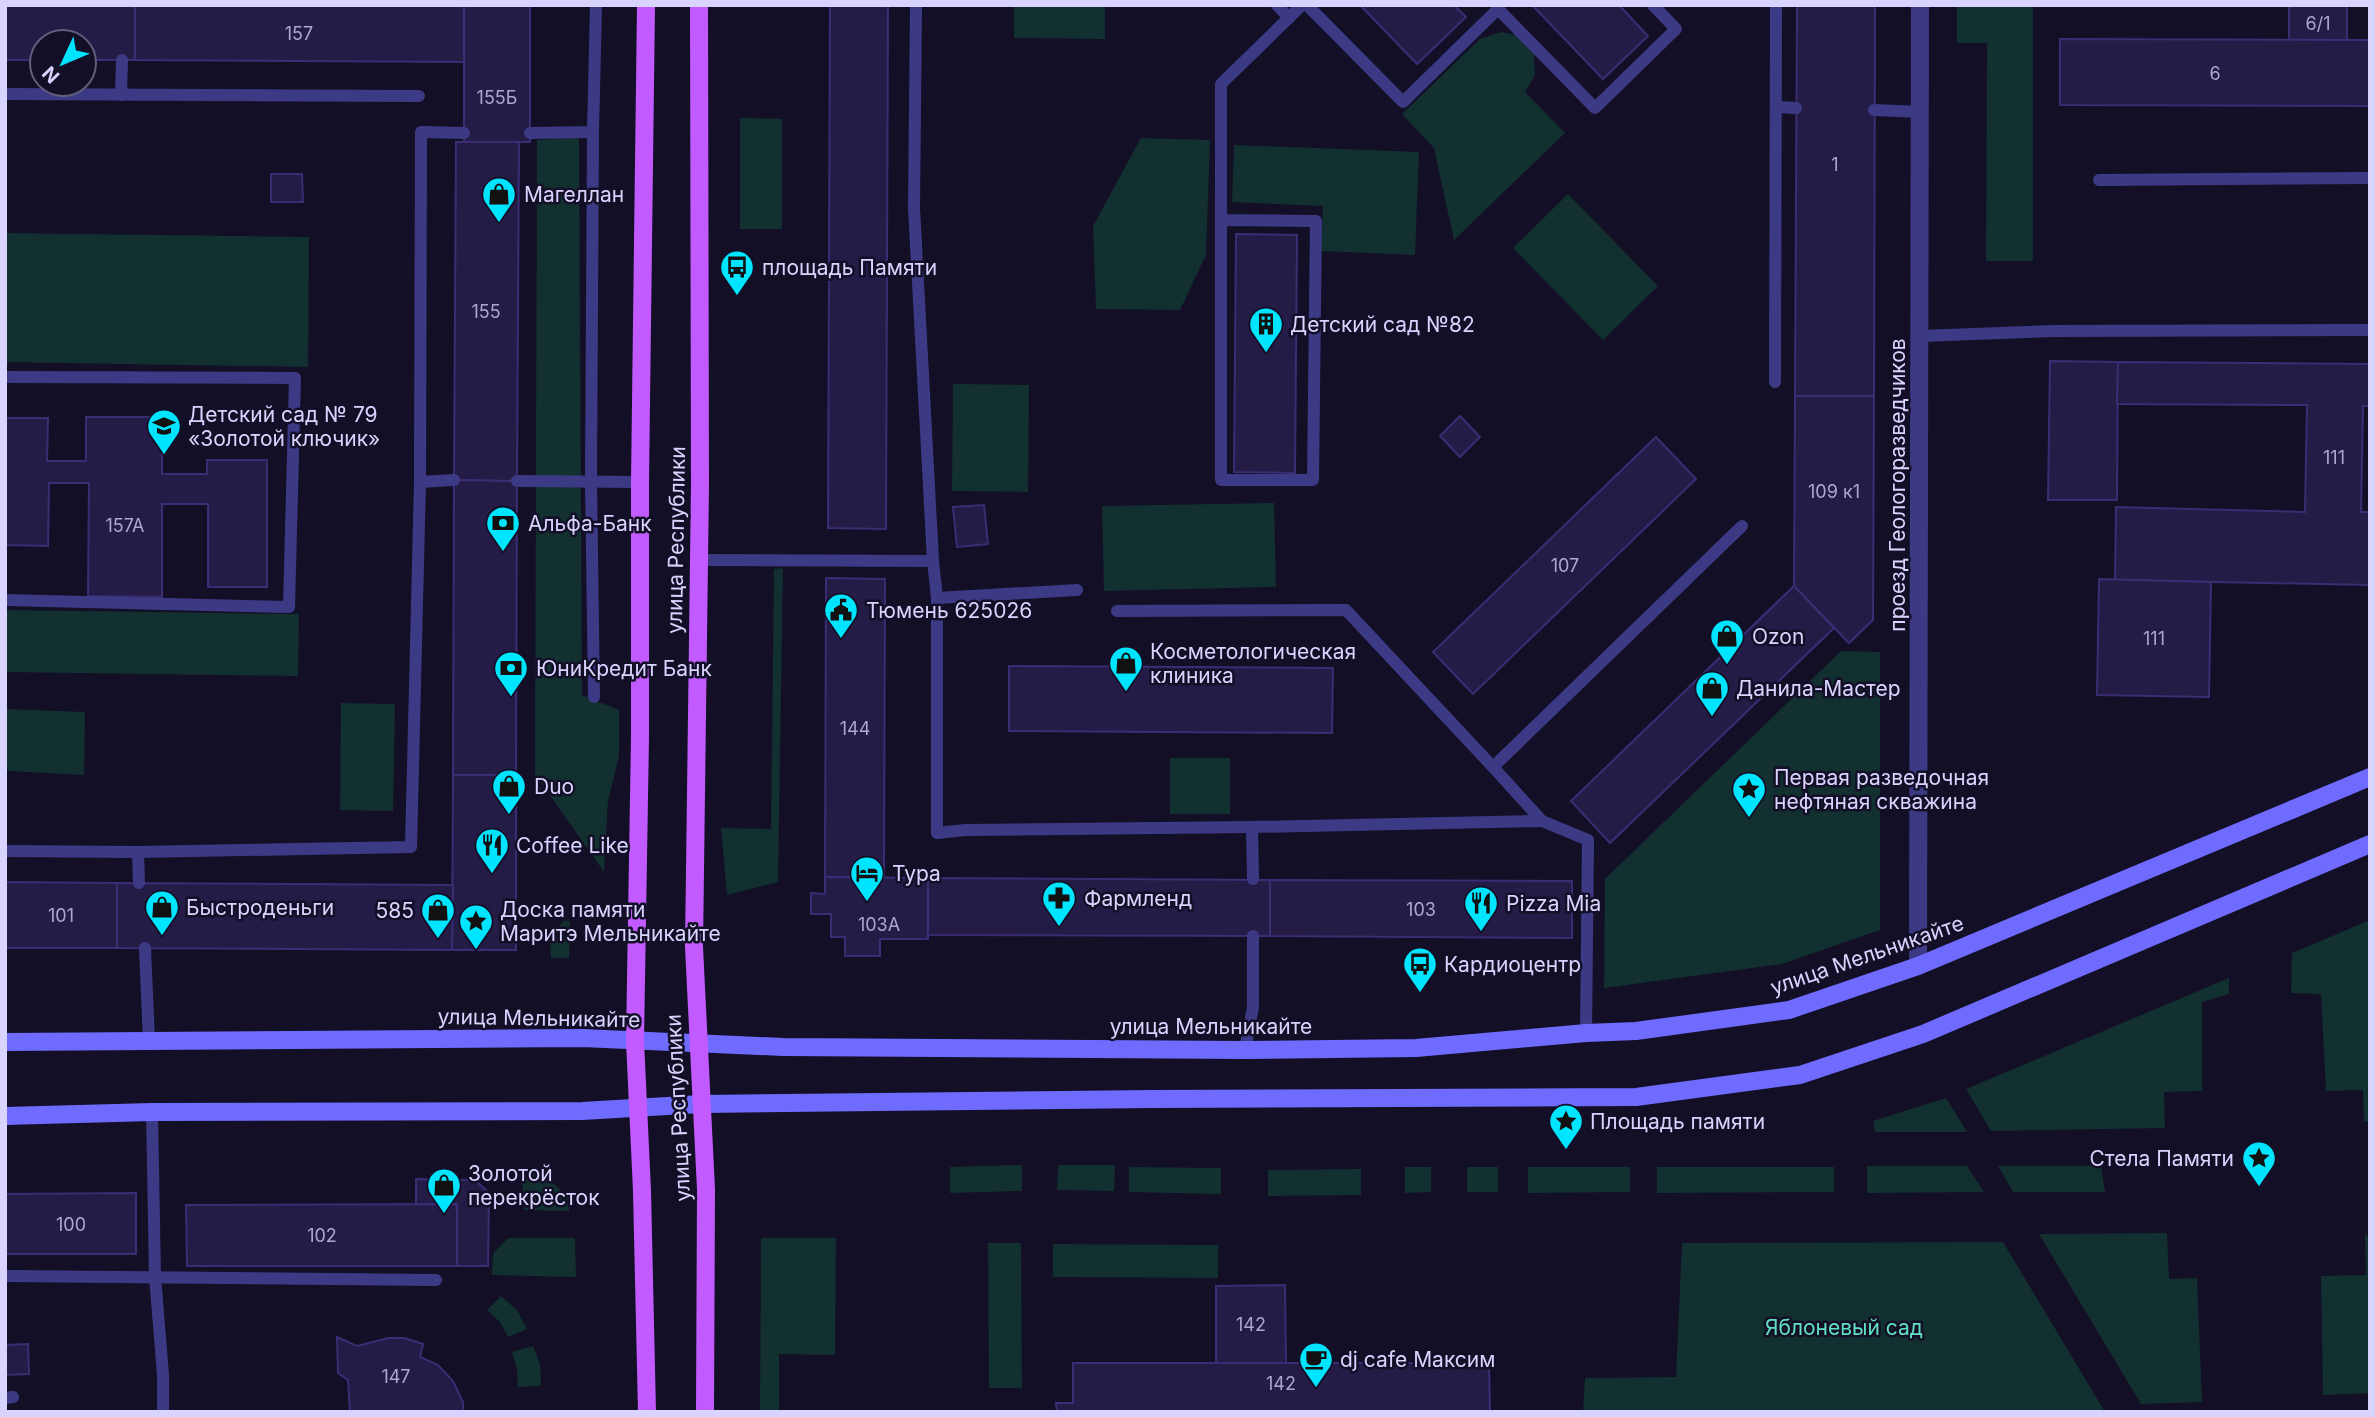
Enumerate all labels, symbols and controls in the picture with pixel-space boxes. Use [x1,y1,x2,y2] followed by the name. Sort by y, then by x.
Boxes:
[2306,13,2330,34] house number: 6/1
[285,23,313,44] house number: 157
[28,28,98,98] north arrow
[38,61,64,88] text: N
[2209,63,2221,84] house number: 6
[477,87,517,108] house number: 155Б
[1831,154,1839,175] house number: 1
[480,175,518,224] shop icon: Магеллан
[524,182,624,207] place label: Магеллан
[718,248,756,297] bus stop icon: площадь Памяти
[762,255,937,280] place label: площадь Памяти
[471,301,501,322] house number: 155
[1247,305,1285,354] building icon: Детский сад №82
[1290,312,1475,337] place label: Детский сад №82
[1885,338,1910,632] street label: проезд Геологоразведчиков
[188,402,380,451] place label: Детский сад № 79 «Золотой ключик»
[145,407,183,456] school or university icon: Детский сад № 79 «Золотой ключик»
[662,446,690,634] street label: улица Республики
[2323,447,2345,468] house number: 111
[1808,481,1860,502] house number: 109 к1
[484,504,522,553] bank icon: Альфа-Банк
[528,511,652,536] place label: Альфа-Банк
[106,515,144,536] house number: 157А
[1551,555,1579,576] house number: 107
[822,591,860,640] public building icon: Тюмень 625026
[866,598,1032,623] place label: Тюмень 625026
[1708,617,1746,666] shop icon: Ozon
[1752,624,1804,649] place label: Ozon
[2143,628,2165,649] house number: 111
[1150,639,1356,688] place label: Косметологическая клиника
[1107,644,1145,693] shop icon: Косметологическая клиника
[492,649,530,698] bank icon: ЮниКредит Банк
[536,656,712,681] place label: ЮниКредит Банк
[1693,669,1731,718] shop icon: Данила-Мастер
[1736,676,1901,701] place label: Данила-Мастер
[840,718,870,739] house number: 144
[1774,765,1989,814] place label: Первая разведочная нефтяная скважина
[490,767,528,816] shop icon: Duo
[1730,770,1768,819] place icon: Первая разведочная нефтяная скважина
[534,774,574,799] place label: Duo
[473,826,511,875] restaurant icon: Coffee Like
[516,833,629,858] place label: Coffee Like
[848,854,886,903] hotel icon: Тура
[892,861,941,886] place label: Тура
[1040,879,1078,928] pharmacy icon: Фармленд
[1462,884,1500,933] restaurant icon: Pizza Mia
[1084,886,1192,911] place label: Фармленд
[143,888,181,937] shop icon: Быстроденьги
[419,891,457,940] shop icon: 585
[1506,891,1601,916] place label: Pizza Mia
[186,895,334,920] place label: Быстроденьги
[500,897,721,946] place label: Доска памяти Маритэ Мельникайте
[375,898,414,923] place label: 585
[1406,899,1436,920] house number: 103
[457,902,495,951] place icon: Доска памяти Маритэ Мельникайте
[48,905,74,926] house number: 101
[1767,910,1967,1000] street label: улица Мельникайте
[858,914,900,935] house number: 103А
[1401,945,1439,994] bus stop icon: Кардиоцентр
[1444,952,1581,977] place label: Кардиоцентр
[437,1004,641,1032] street label: улица Мельникайте
[661,1014,695,1202] street label: улица Республики
[1110,1014,1312,1039] street label: улица Мельникайте
[1547,1102,1585,1151] place icon: Площадь памяти
[1590,1109,1765,1134] place label: Площадь памяти
[2240,1139,2278,1188] place icon: Стела Памяти
[2089,1146,2234,1171] place label: Стела Памяти
[468,1161,600,1210] place label: Золотой перекрёсток
[425,1166,463,1215] shop icon: Золотой перекрёсток
[56,1214,86,1235] house number: 100
[307,1225,337,1246] house number: 102
[1236,1314,1266,1335] house number: 142
[1765,1315,1923,1340] park label: Яблоневый сад
[1297,1340,1335,1389] cafe icon: dj cafe Максим
[1340,1347,1495,1372] place label: dj cafe Максим
[381,1366,411,1387] house number: 147
[1266,1373,1296,1394] house number: 142

